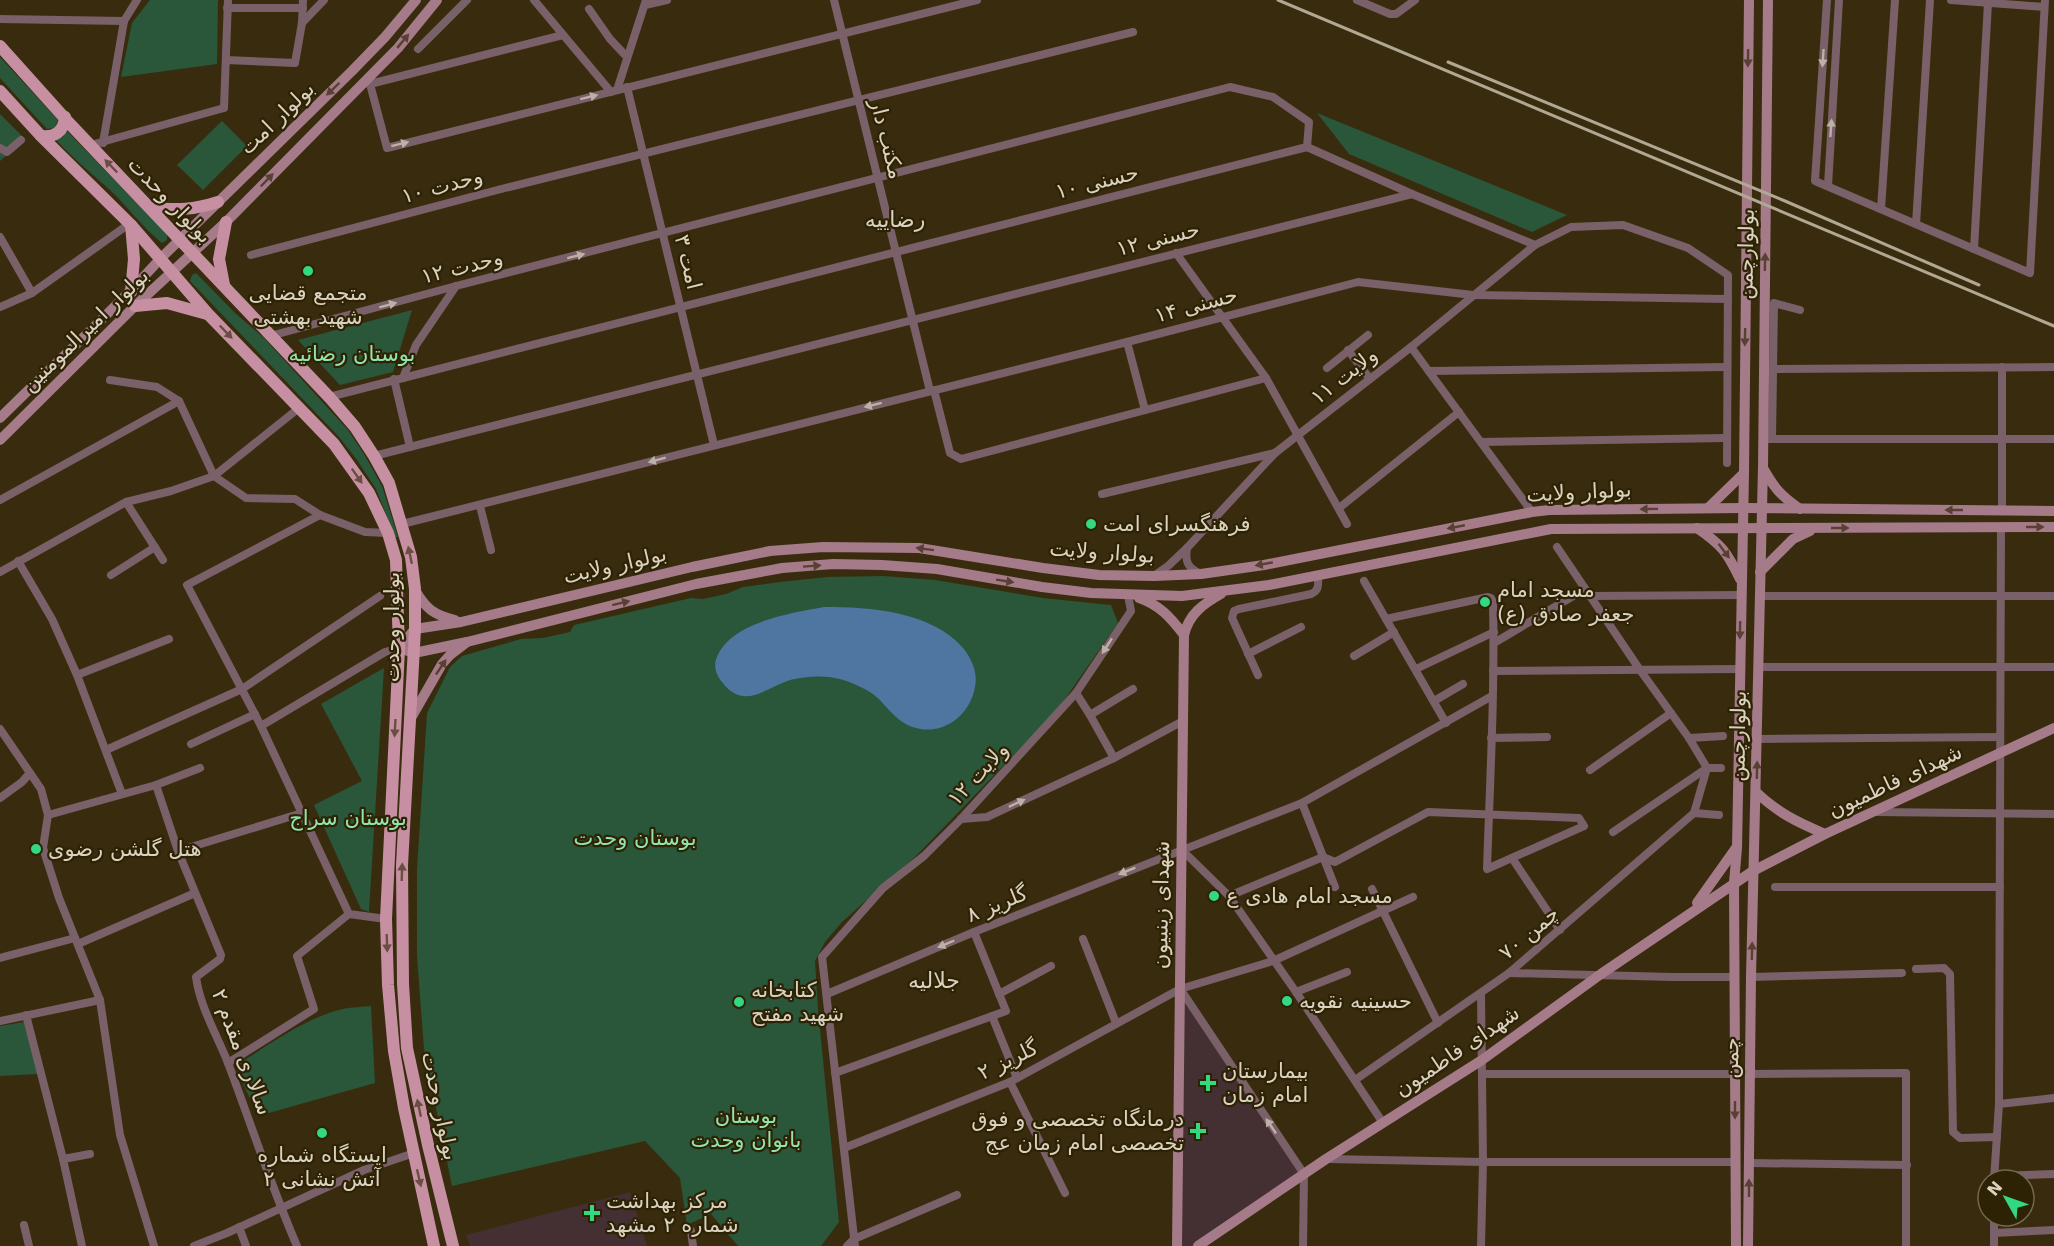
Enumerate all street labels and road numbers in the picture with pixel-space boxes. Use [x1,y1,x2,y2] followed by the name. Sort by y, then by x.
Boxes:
[235,77,319,159] street label: بولوار امت
[865,95,909,182] street label: مکتب دار
[123,152,217,248] street label: بولوار وحدت
[1053,160,1141,204] street label: حسنی ۱۰
[399,164,485,208] street label: وحدت ۱۰
[1733,208,1759,300] street label: بولوارچمن
[1114,217,1202,261] street label: حسنی ۱۲
[670,232,706,292] street label: امت ۳
[419,245,505,289] street label: وحدت ۱۲
[17,263,153,397] street label: بولوار امیرالمومنین
[1152,282,1240,328] street label: حسنی ۱۴
[1306,343,1382,409] street label: ولایت ۱۱
[1526,477,1632,507] street label: بولوار ولایت
[1049,536,1155,568] street label: بولوار ولایت
[561,541,669,589] street label: بولوار ولایت
[380,572,404,682] street label: بولوار وحدت
[1725,690,1751,782] street label: بولوارچمن
[943,737,1013,811] street label: ولایت ۱۲
[1824,739,1966,823] street label: شهدای فاطمیون
[1148,841,1174,969] street label: شهدای زینبیون
[963,881,1031,927] street label: گلریز ۸
[1494,901,1564,965] street label: چمن ۷۰
[207,986,277,1118] street label: سالاری مقدم ۲
[1390,1000,1524,1102] street label: شهدای فاطمیون
[974,1035,1042,1085] street label: گلریز ۲
[1719,1037,1743,1079] street label: چمن
[417,1049,463,1163] street label: بولوار وحدت

